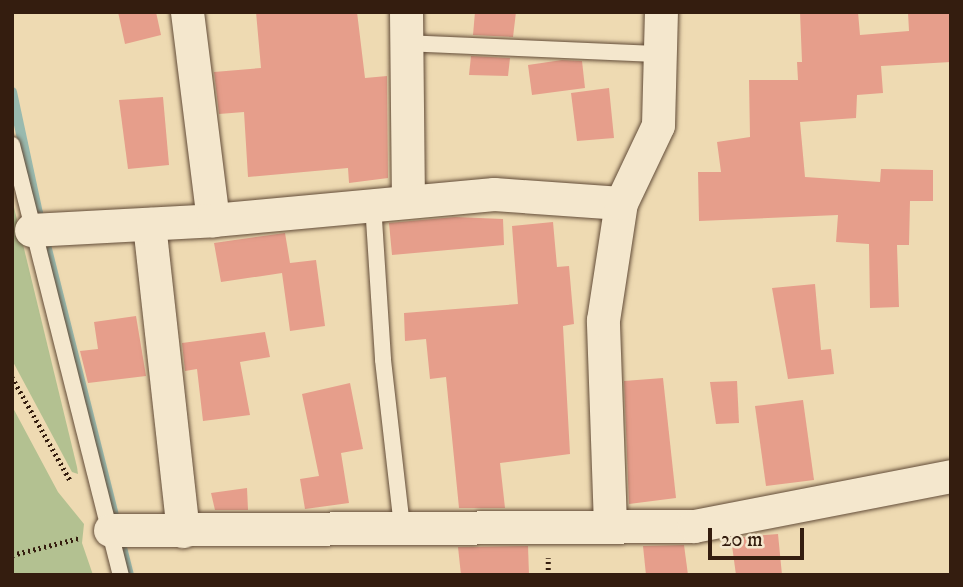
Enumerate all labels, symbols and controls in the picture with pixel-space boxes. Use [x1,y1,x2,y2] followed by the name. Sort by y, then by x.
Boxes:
[711,514,807,558] scale bar
[721,527,763,553] text: 20 m

